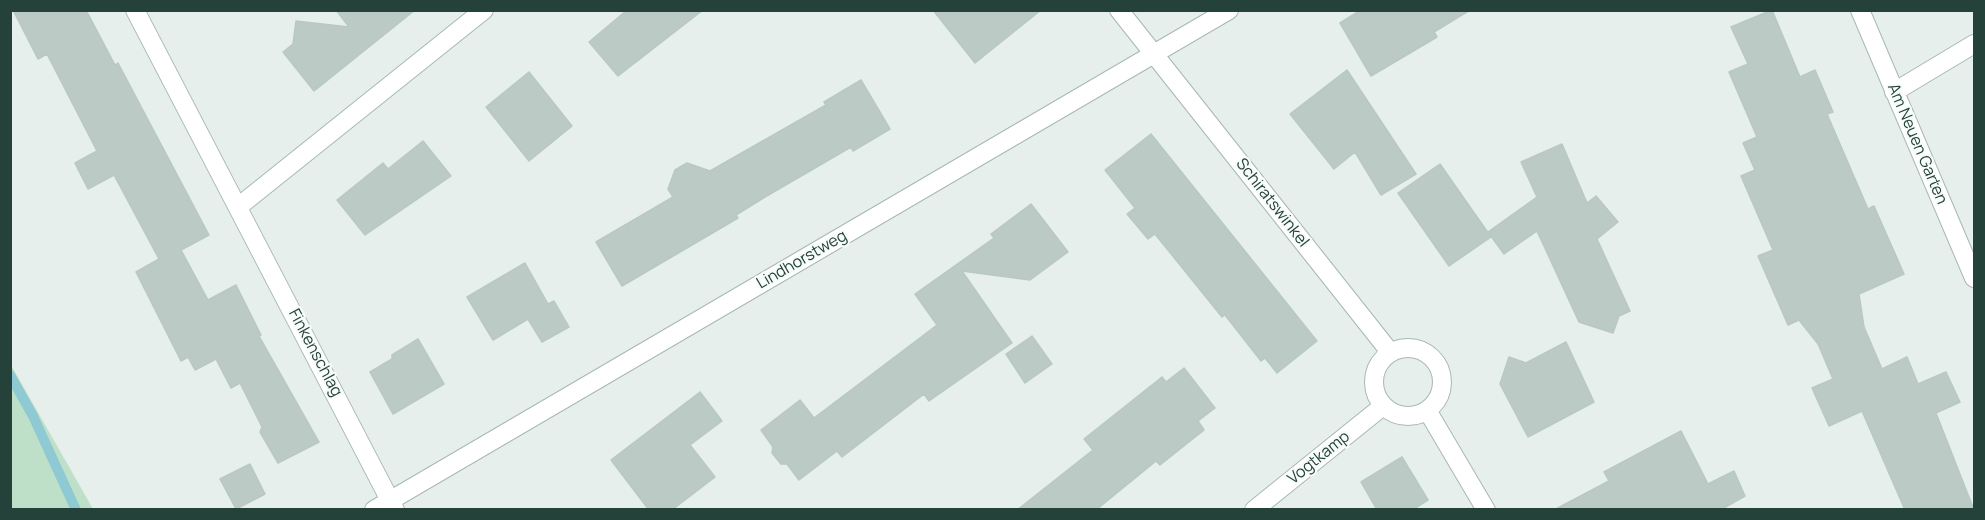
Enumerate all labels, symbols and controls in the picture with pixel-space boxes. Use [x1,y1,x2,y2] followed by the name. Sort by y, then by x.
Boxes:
[1883,81,1951,207] street label: Am Neuen Garten
[1231,155,1313,251] street label: Schiratswinkel
[754,226,850,294] street label: Lindhorstweg
[284,306,346,400] street label: Finkenschlag
[1284,427,1354,489] street label: Vogtkamp

